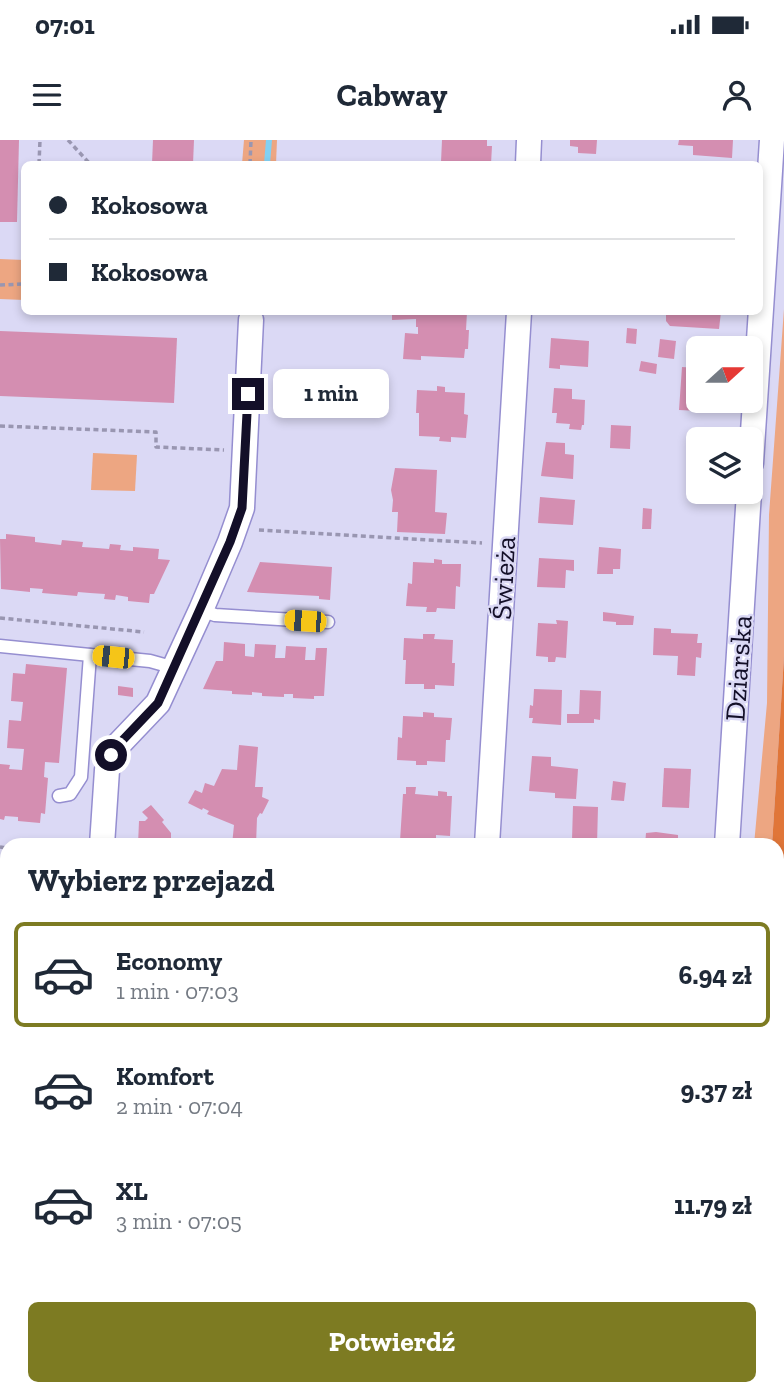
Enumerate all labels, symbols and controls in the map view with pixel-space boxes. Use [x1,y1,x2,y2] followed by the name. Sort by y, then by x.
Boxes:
[35,9,95,41] text: 07:01
[28,76,66,114] icon: menu
[337,76,447,114] text: Cabway
[718,76,756,114] icon: person
[91,189,208,221] text: Kokosowa
[91,256,208,288] text: Kokosowa
[686,336,763,413] north arrow
[686,336,763,504] map controls
[272,370,388,418] callout: 1 min
[232,378,264,410] route end
[304,379,358,407] text: 1 min
[686,427,763,504] button: layers
[485,535,522,621] street label: Świeża
[284,609,327,633] car
[718,613,759,722] street label: Dziarska
[92,644,135,670] car
[95,739,127,771] route start
[28,861,275,899] text: Wybierz przejazd
[32,943,95,1006] icon: car
[116,945,222,977] text: Economy
[679,959,752,991] text: 6.94 zł
[116,977,239,1005] text: 1 min · 07:03
[32,1058,95,1121] icon: car
[116,1060,214,1092] text: Komfort
[681,1074,752,1106] text: 9.37 zł
[116,1092,243,1120] text: 2 min · 07:04
[32,1173,95,1236] icon: car
[116,1175,148,1207] text: XL
[674,1189,752,1221] text: 11.79 zł
[116,1207,242,1235] text: 3 min · 07:05
[28,1302,756,1382] button: Potwierdź

